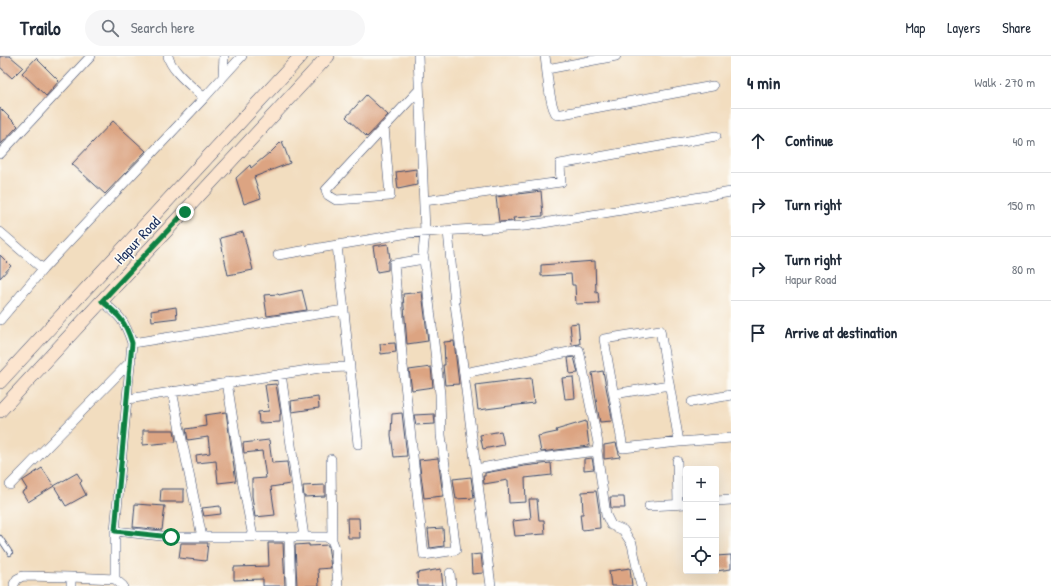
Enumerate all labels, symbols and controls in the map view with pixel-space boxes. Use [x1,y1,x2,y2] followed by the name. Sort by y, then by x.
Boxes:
[85,10,365,46] search box
[20,15,61,41] text: Trailo
[99,17,121,39] icon: search
[131,17,195,38] text: Search here
[905,18,925,37] text: Map
[947,18,980,37] text: Layers
[1002,18,1031,37] text: Share
[747,71,780,94] text: 4 min
[974,73,1035,91] text: Walk · 270 m
[747,130,769,152] icon: ahead
[785,130,833,151] text: Continue
[1012,132,1035,150] text: 40 m
[747,194,769,216] icon: right
[785,194,841,215] text: Turn right
[1007,196,1035,214] text: 150 m
[176,203,194,221] route end
[109,211,165,269] street label: Hapur Road
[785,249,841,270] text: Turn right
[747,258,769,280] icon: right
[1012,260,1035,278] text: 80 m
[785,270,836,288] text: Hapur Road
[747,322,769,344] icon: arrive
[785,322,897,343] text: Arrive at destination
[683,466,719,574] map controls
[683,466,719,502] button: +
[683,502,719,538] button: −
[162,528,180,546] route start
[683,538,719,574] button: locate

